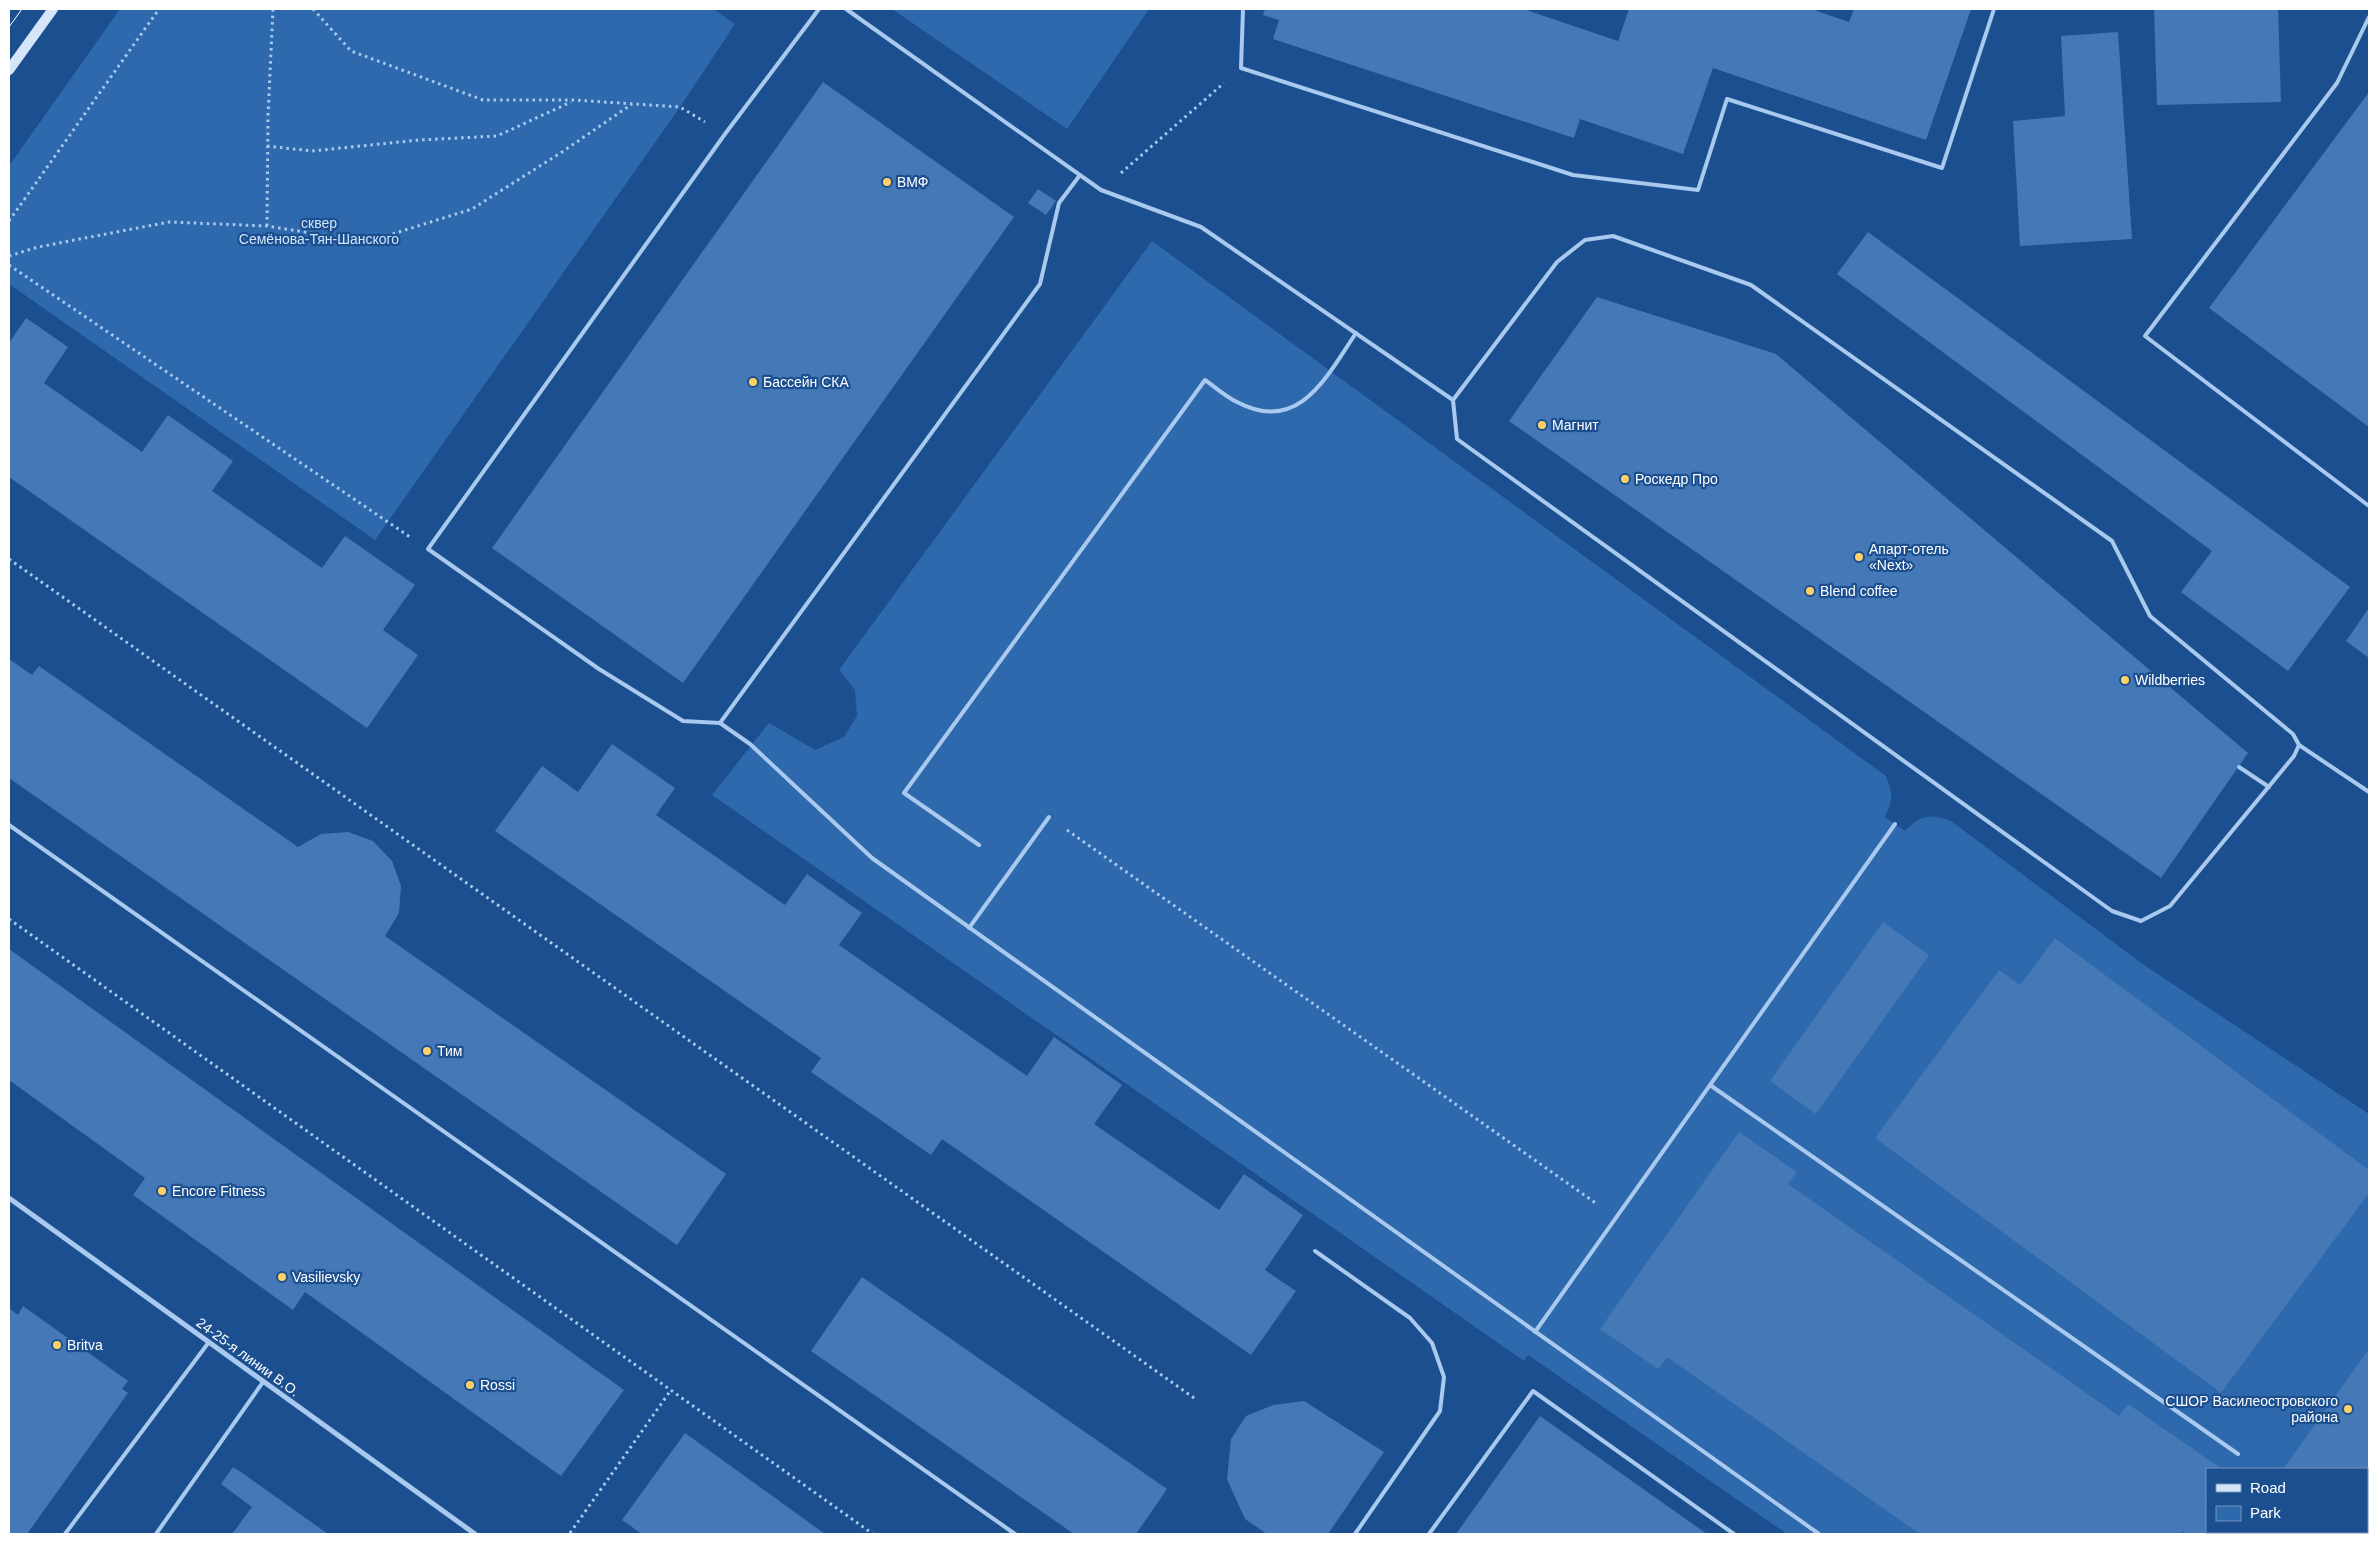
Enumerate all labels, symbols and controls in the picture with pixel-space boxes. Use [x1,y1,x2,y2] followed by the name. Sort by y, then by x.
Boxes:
[897,174,929,190] place label: ВМФ
[881,176,893,188] marker: ВМФ
[239,215,399,247] park label: сквер Семёнова-Тян-Шанского
[763,374,849,390] place label: Бассейн СКА
[747,376,759,388] marker: Бассейн СКА
[1552,417,1599,433] place label: Магнит
[1536,419,1548,431] marker: Магнит
[1635,471,1718,487] place label: Роскедр Про
[1619,473,1631,485] marker: Роскедр Про
[1869,541,1949,573] place label: Апарт-отель «Next»
[1853,551,1865,563] marker: Апарт-отель «Next»
[1820,583,1898,599] place label: Blend coffee
[1804,585,1816,597] marker: Blend coffee
[2135,672,2205,688] place label: Wildberries
[2119,674,2131,686] marker: Wildberries
[437,1043,462,1059] place label: Тим
[421,1045,433,1057] marker: Тим
[172,1183,265,1199] place label: Encore Fitness
[156,1185,168,1197] marker: Encore Fitness
[292,1269,360,1285] place label: Vasilievsky
[276,1271,288,1283] marker: Vasilievsky
[193,1314,303,1400] street label: 24-25-я линии В.О.
[67,1337,103,1353] place label: Britva
[51,1339,63,1351] marker: Britva
[480,1377,515,1393] place label: Rossi
[464,1379,476,1391] marker: Rossi
[2165,1393,2338,1425] place label: СШОР Василеостровского района
[2342,1403,2354,1415] marker: СШОР Василеостровского района
[2206,1468,2368,1533] legend
[2250,1479,2286,1496] text: Road
[2250,1504,2281,1521] text: Park

